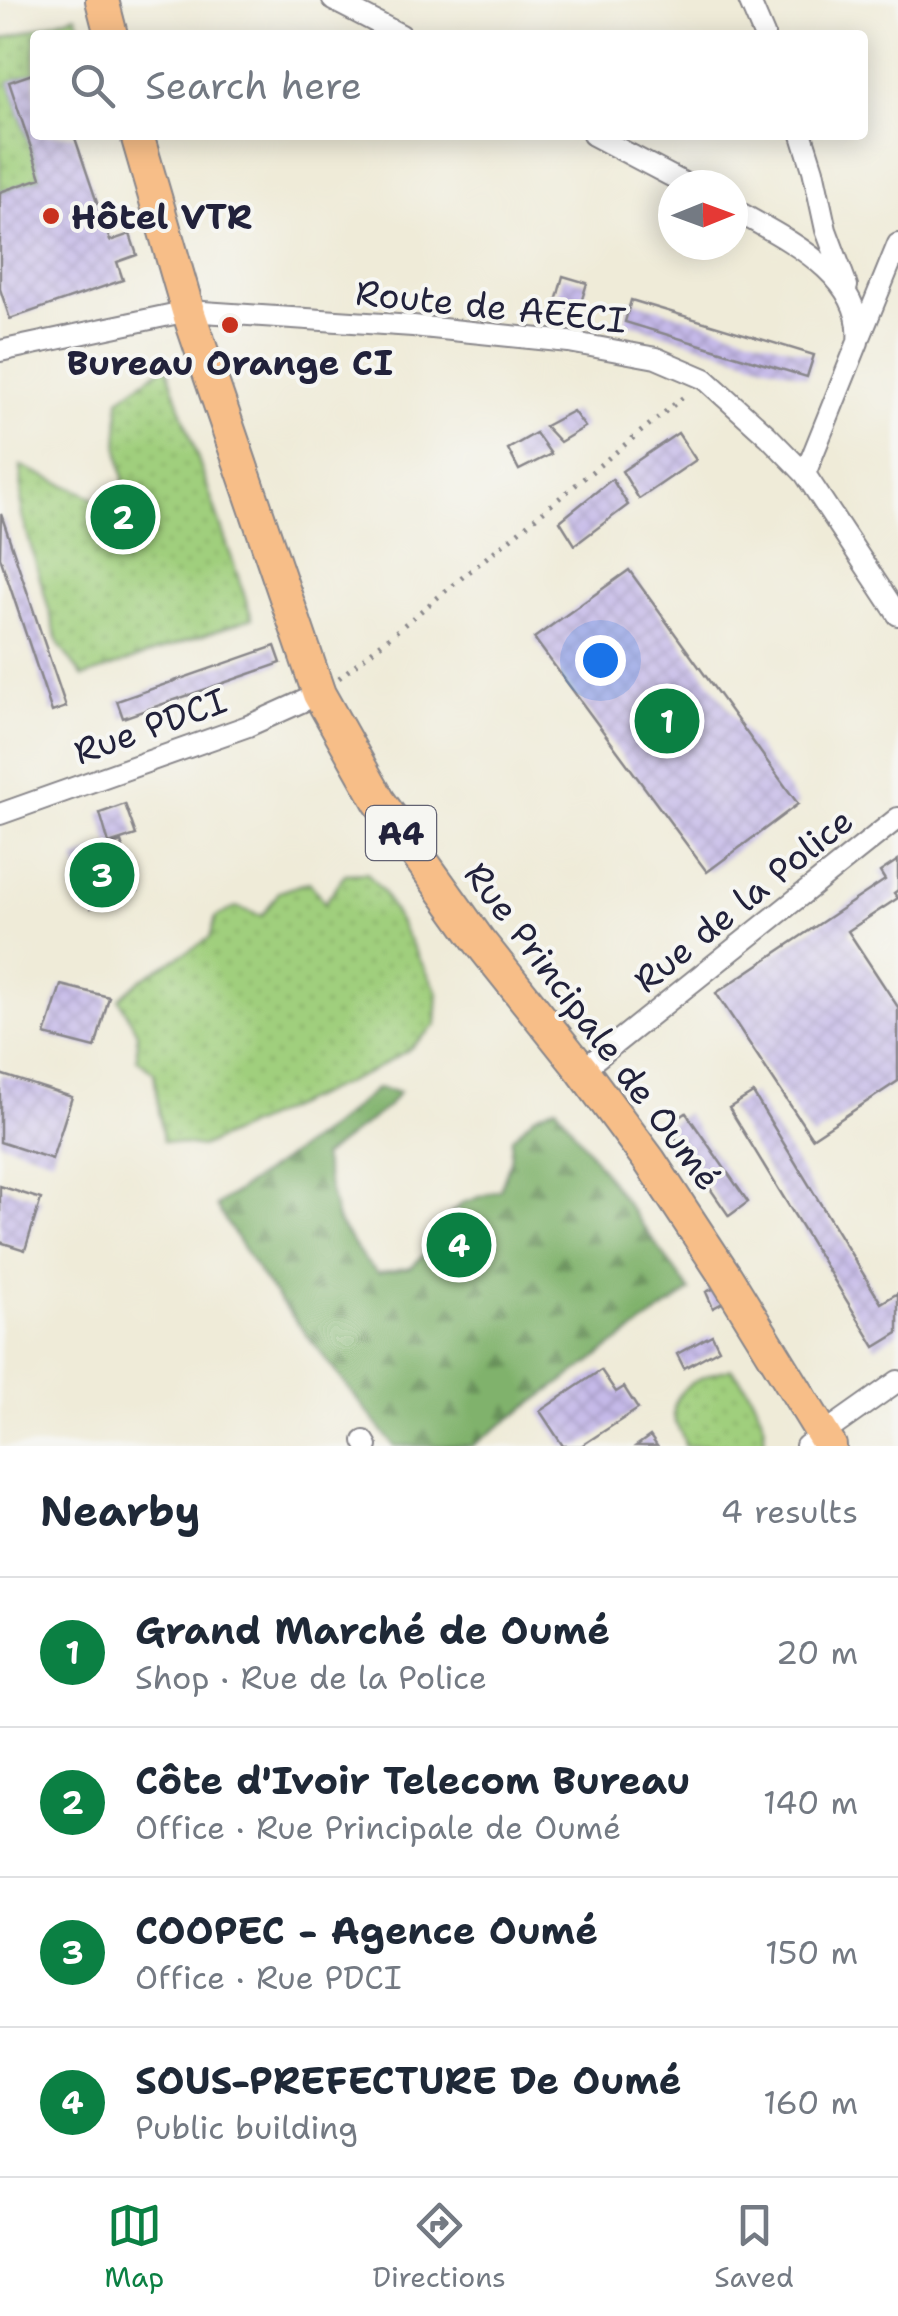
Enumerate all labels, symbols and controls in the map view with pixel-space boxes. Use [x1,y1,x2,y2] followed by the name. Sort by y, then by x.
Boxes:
[30,30,868,140] search box
[65,58,120,113] icon: search
[145,60,362,111] text: Search here
[658,170,748,260] north arrow
[71,193,253,240] place label: Hôtel VTR
[40,205,62,227] marker: Hôtel VTR
[353,268,629,344] street label: Route de AEECI
[219,314,241,336] marker: Bureau Orange CI
[67,339,393,386] place label: Bureau Orange CI
[90,480,156,554] pin: 2
[575,635,626,686] your location
[67,677,233,775] street label: Rue PDCI
[634,684,700,758] pin: 1
[623,797,863,1003] street label: Rue de la Police
[366,806,436,860] road number: A4
[70,838,134,912] pin: 3
[454,852,732,1200] street label: Rue Principale de Oumé
[426,1208,492,1282] pin: 4
[40,1483,200,1539] text: Nearby
[721,1490,858,1533] text: 4 results
[135,1605,610,1656] text: Grand Marché de Oumé
[65,1631,80,1674] text: 1
[776,1631,858,1674] text: 20 m
[135,1656,487,1699] text: Shop · Rue de la Police
[135,1755,690,1806] text: Côte d'Ivoir Telecom Bureau
[61,1781,84,1824] text: 2
[763,1781,858,1824] text: 140 m
[135,1806,621,1849] text: Office · Rue Principale de Oumé
[135,1905,598,1956] text: COOPEC - Agence Oumé
[61,1931,84,1974] text: 3
[765,1931,858,1974] text: 150 m
[135,1956,402,1999] text: Office · Rue PDCI
[135,2055,682,2106] text: SOUS-PREFECTURE De Oumé
[61,2081,84,2124] text: 4
[763,2081,858,2124] text: 160 m
[135,2106,358,2149] text: Public building
[104,2198,164,2296] tab: Map
[373,2198,506,2296] tab: Directions
[714,2198,794,2296] tab: Saved

